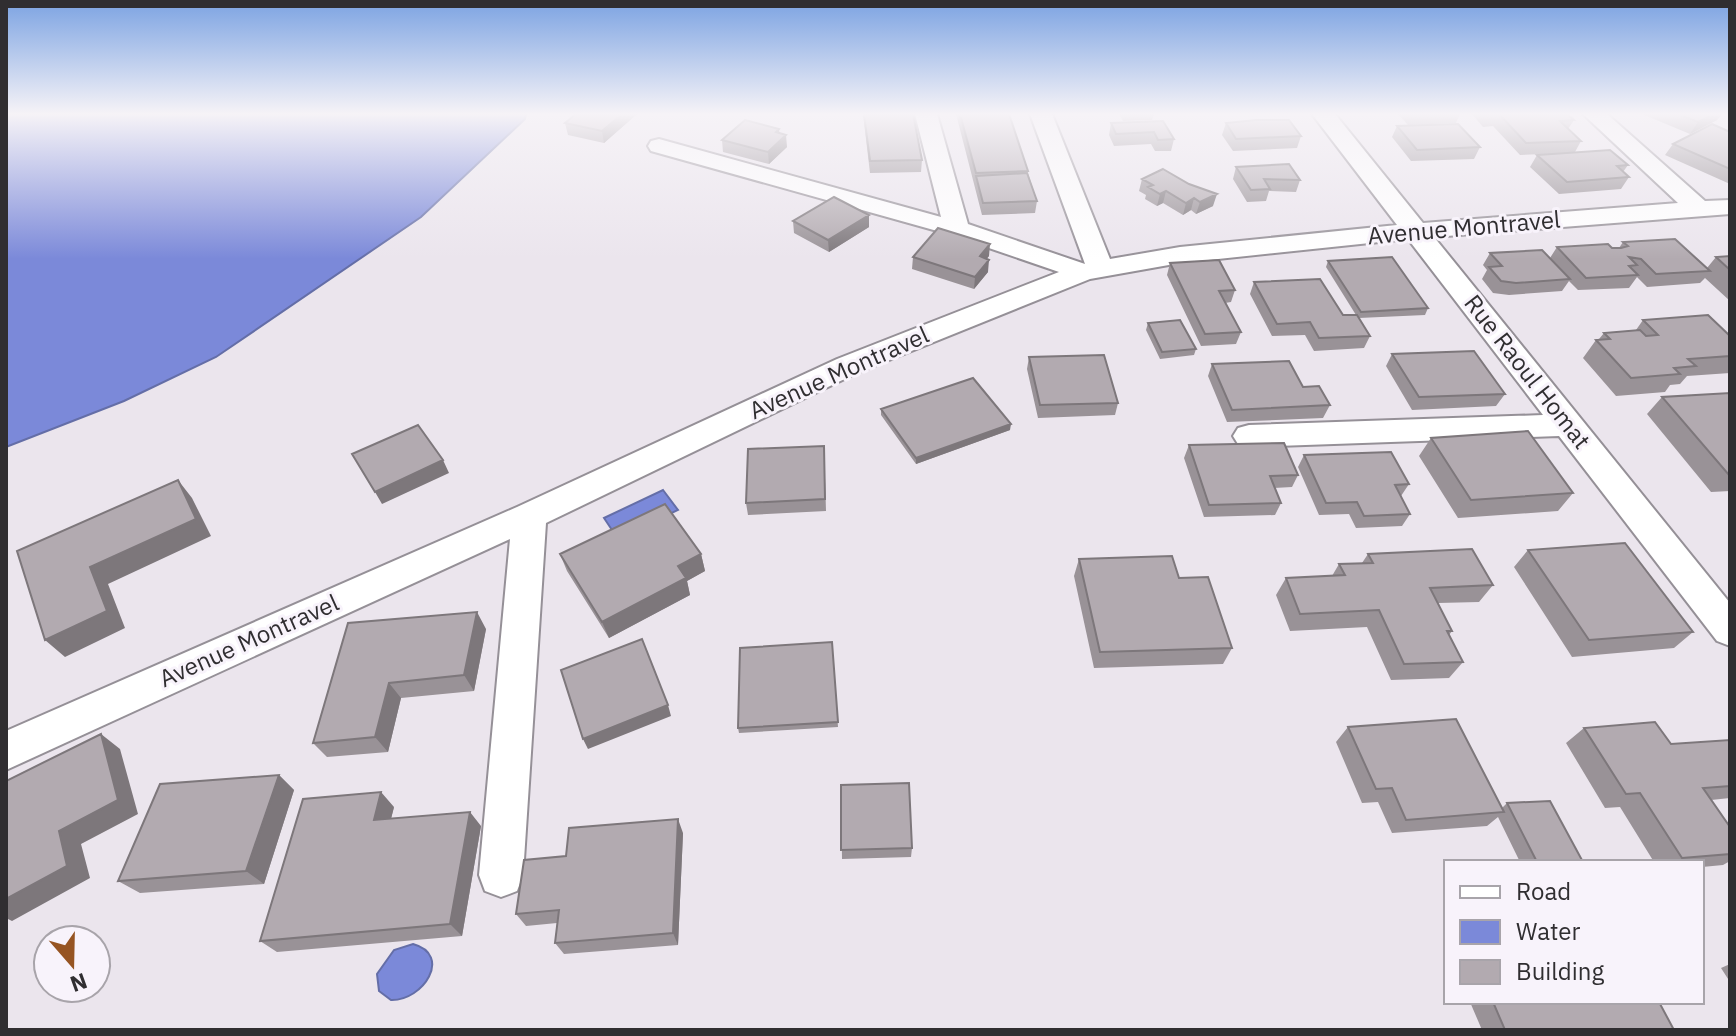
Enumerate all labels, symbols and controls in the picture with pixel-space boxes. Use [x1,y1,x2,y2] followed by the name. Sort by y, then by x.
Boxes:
[1366,203,1562,251] street label: Avenue Montravel
[1457,288,1598,455] street label: Rue Raoul Homat
[744,318,933,426] street label: Avenue Montravel
[154,586,343,694] street label: Avenue Montravel
[1444,860,1704,1004] legend
[1516,875,1571,907] text: Road
[1516,915,1580,947] text: Water
[32,924,112,1004] north arrow
[1516,955,1604,987] text: Building
[67,967,91,1000] text: N

